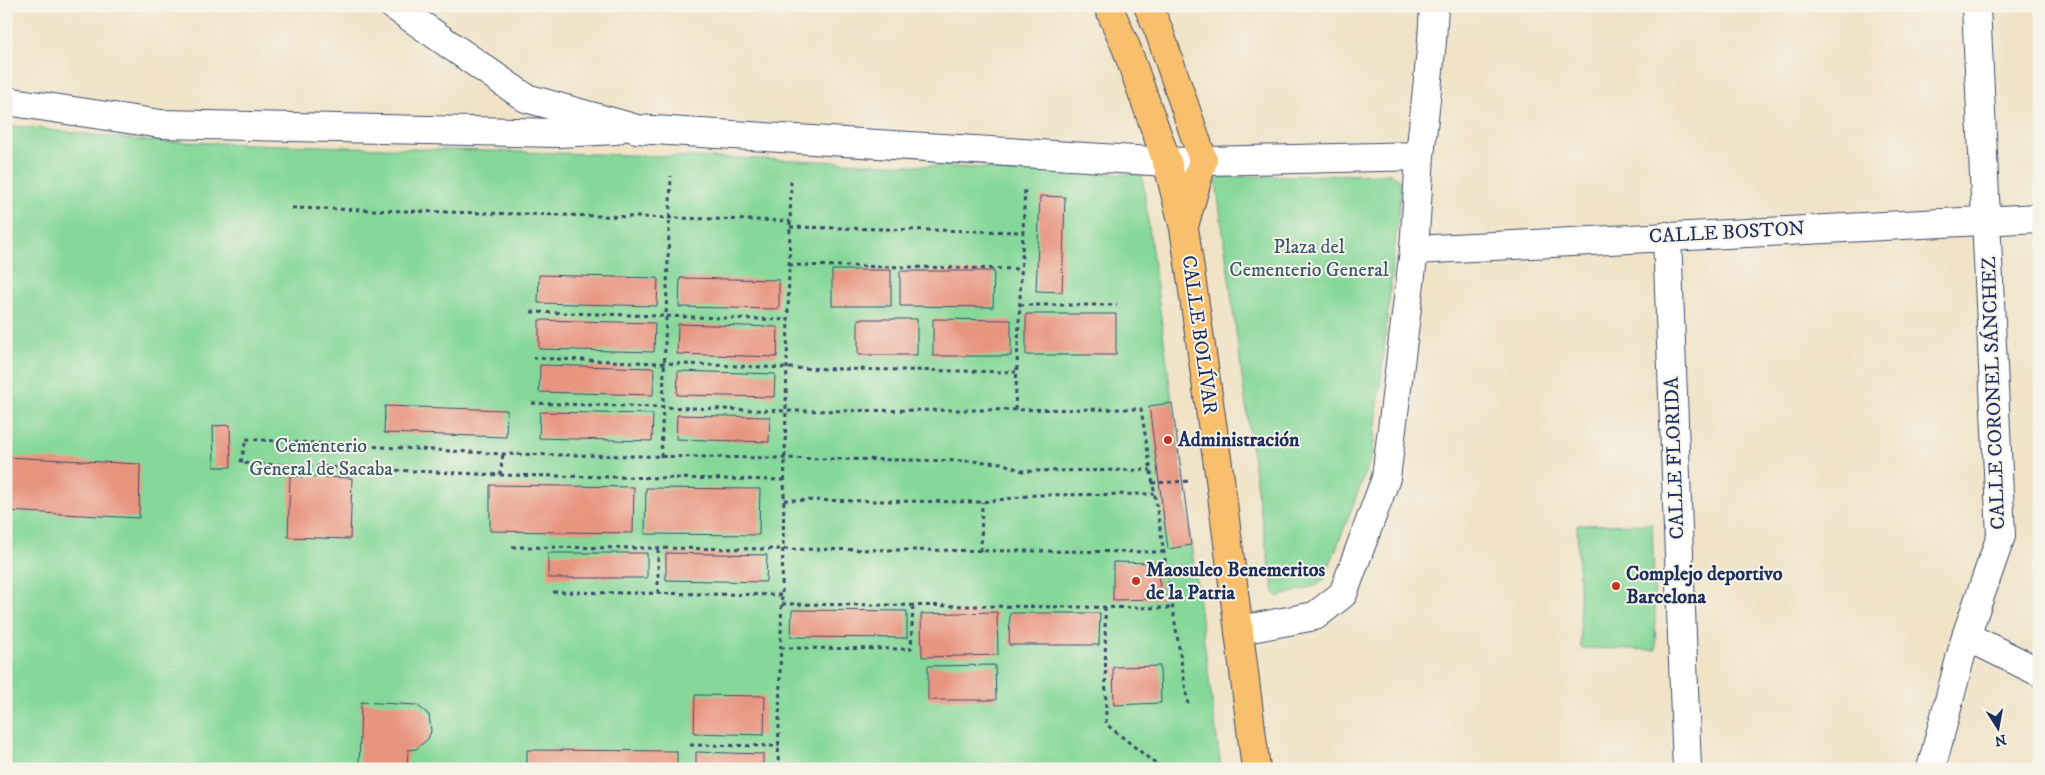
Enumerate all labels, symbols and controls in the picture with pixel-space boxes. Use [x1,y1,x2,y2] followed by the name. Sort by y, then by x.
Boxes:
[1648,216,1806,250] street label: CALLE BOSTON
[1229,235,1389,283] park label: Plaza del Cementerio General
[1175,254,1224,416] street label: CALLE BOLÍVAR
[1976,256,2011,530] street label: CALLE CORONEL SÁNCHEZ
[1660,376,1690,540] street label: CALLE FLORIDA
[1177,428,1300,453] place label: Administración
[249,434,393,482] park label: Cementerio General de Sacaba
[1162,434,1174,446] marker: Administración
[1146,558,1326,606] place label: Maosuleo Benemeritos de la Patria
[1626,562,1783,610] place label: Complejo deportivo Barcelona
[1130,575,1142,587] marker: Maosuleo Benemeritos de la Patria
[1610,580,1622,592] marker: Complejo deportivo Barcelona
[1972,702,2022,752] north arrow
[1992,730,2008,750] text: N

